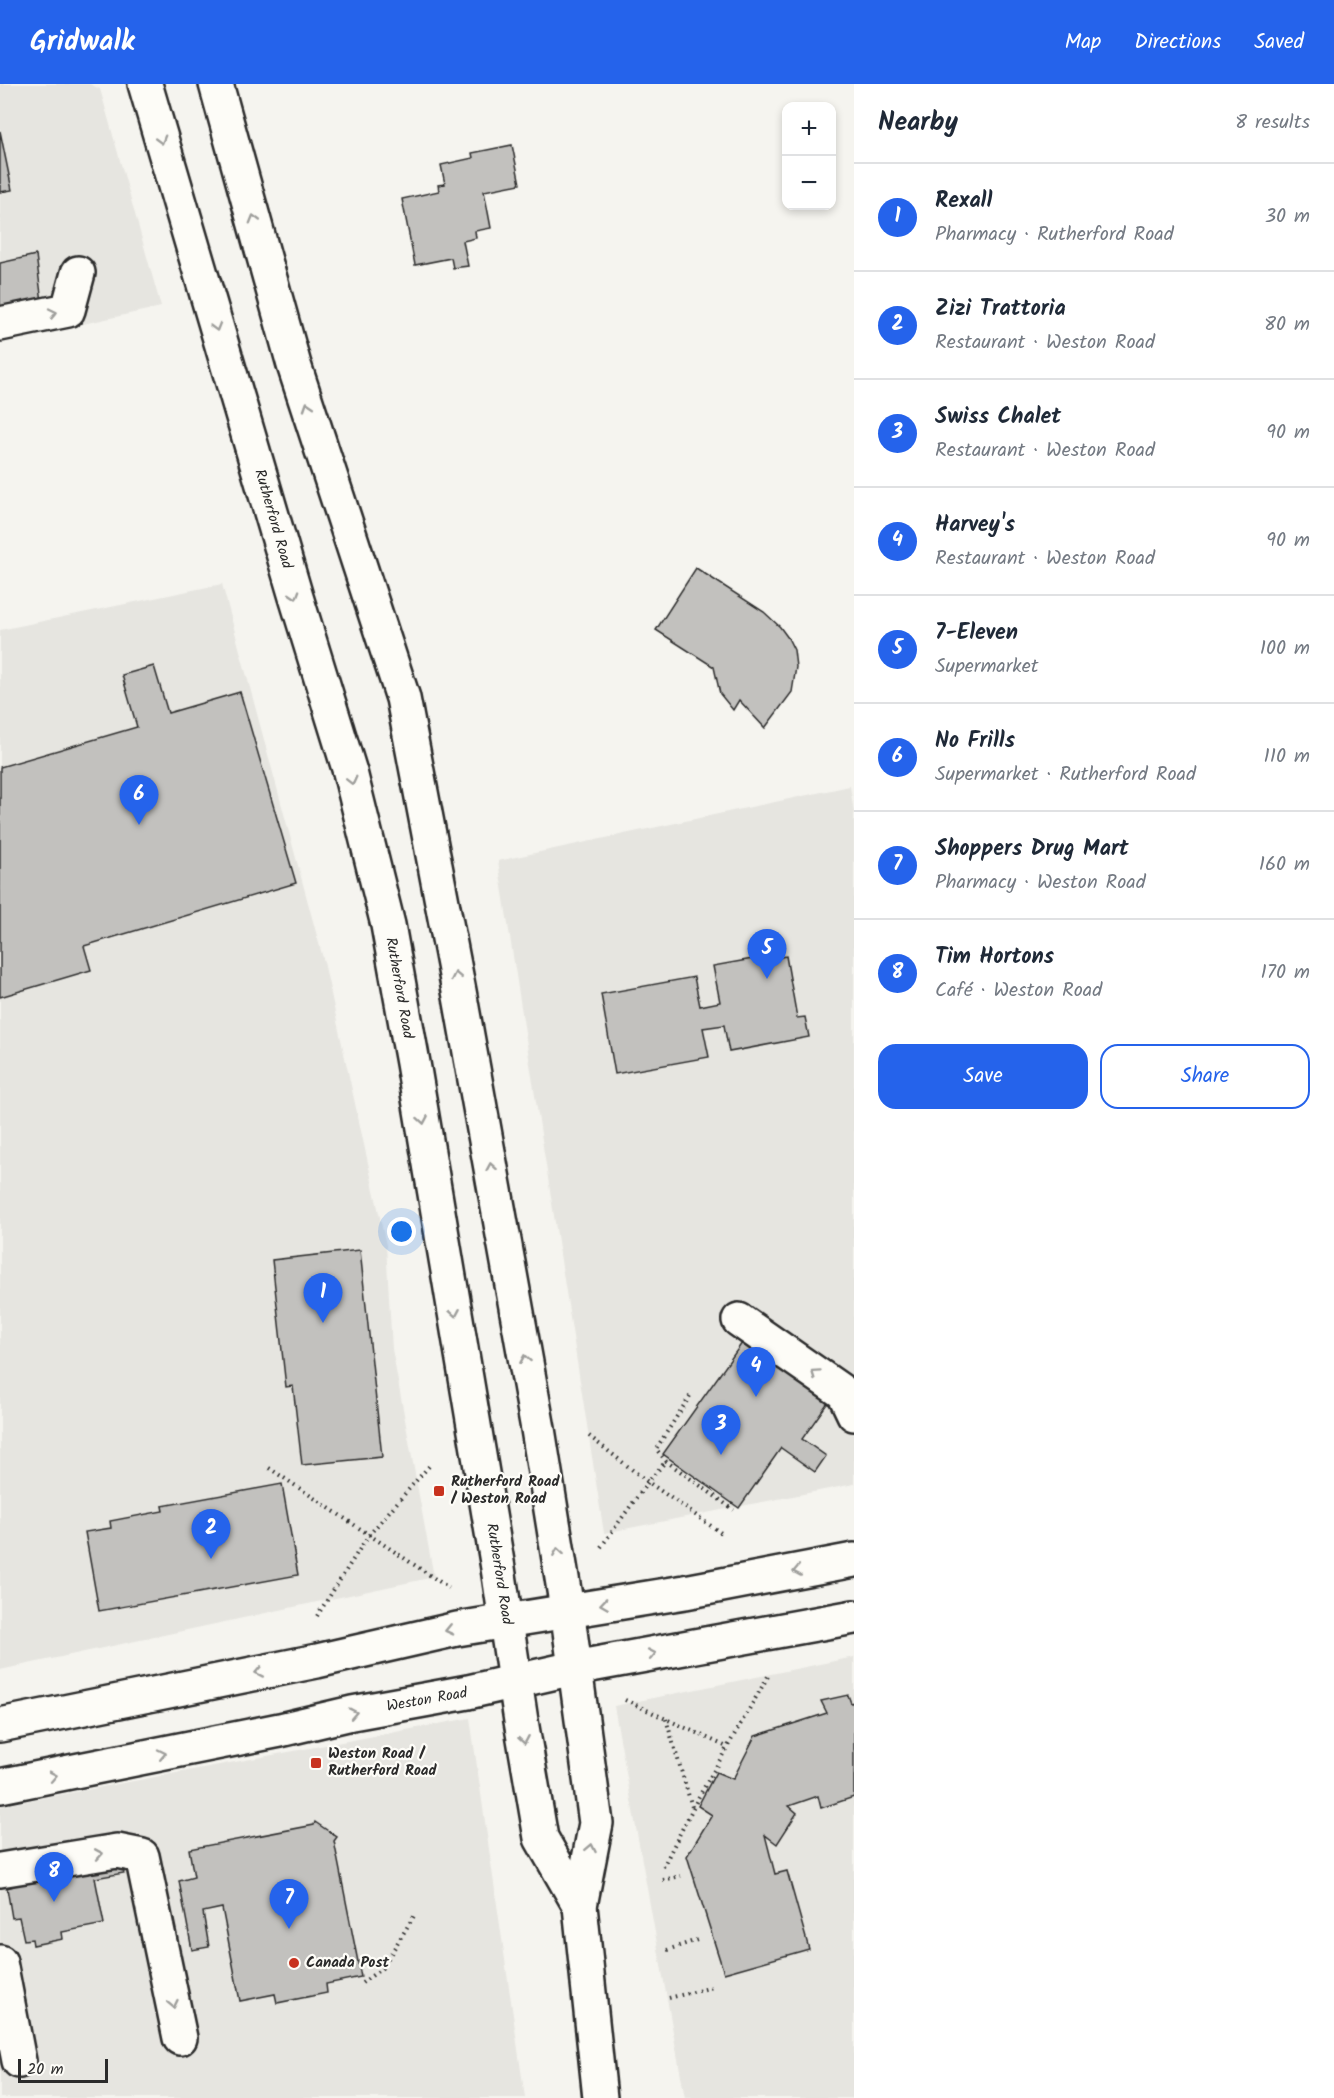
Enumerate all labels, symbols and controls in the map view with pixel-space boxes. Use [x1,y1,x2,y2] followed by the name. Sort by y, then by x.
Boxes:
[30,20,135,65] text: Gridwalk
[1065,26,1101,59] text: Map
[1134,26,1221,59] text: Directions
[1254,26,1304,59] text: Saved
[782,102,836,210] map controls
[782,102,836,156] button: +
[878,102,958,144] text: Nearby
[1235,107,1310,139] text: 8 results
[154,134,166,145] one-way arrow
[782,156,836,210] button: −
[935,184,992,219] text: Rexall
[894,201,901,233] text: 1
[1265,201,1310,233] text: 30 m
[249,214,261,225] one-way arrow
[935,219,1174,251] text: Pharmacy · Rutherford Road
[935,292,1066,327] text: Zizi Trattoria
[47,307,57,320] one-way arrow
[892,309,903,341] text: 2
[1264,309,1310,341] text: 80 m
[209,321,221,332] one-way arrow
[935,327,1155,359] text: Restaurant · Weston Road
[935,400,1061,435] text: Swiss Chalet
[303,401,316,412] one-way arrow
[892,417,903,449] text: 3
[1266,417,1310,449] text: 90 m
[935,435,1155,467] text: Restaurant · Weston Road
[247,466,299,572] street label: Rutherford Road
[935,508,1015,543] text: Harvey's
[892,525,903,557] text: 4
[1266,525,1310,557] text: 90 m
[935,543,1155,575] text: Restaurant · Weston Road
[288,589,300,600] one-way arrow
[935,616,1018,651] text: 7-Eleven
[892,633,903,665] text: 5
[1260,633,1310,665] text: 100 m
[935,651,1038,683] text: Supermarket
[935,724,1015,759] text: No Frills
[892,741,903,773] text: 6
[1264,741,1310,773] text: 110 m
[935,759,1196,791] text: Supermarket · Rutherford Road
[120,776,158,825] pin: 6
[344,776,357,786] one-way arrow
[935,832,1129,867] text: Shoppers Drug Mart
[893,849,902,881] text: 7
[1259,849,1310,881] text: 160 m
[935,867,1146,899] text: Pharmacy · Weston Road
[748,930,786,979] pin: 5
[378,935,420,1041] street label: Rutherford Road
[935,940,1054,975] text: Tim Hortons
[892,957,903,989] text: 8
[1261,957,1310,989] text: 170 m
[450,971,463,981] one-way arrow
[935,975,1102,1007] text: Café · Weston Road
[878,1044,1088,1109] button: Save
[1100,1044,1310,1109] button: Share
[416,1116,428,1125] one-way arrow
[485,1163,498,1173] one-way arrow
[387,1217,416,1246] your location
[304,1274,342,1323] pin: 1
[448,1307,461,1317] one-way arrow
[736,1348,776,1397] pin: 4
[520,1355,532,1364] one-way arrow
[811,1369,822,1380] one-way arrow
[702,1406,740,1455] pin: 3
[450,1470,560,1511] place label: Rutherford Road / Weston Road
[432,1484,446,1498] marker: Rutherford Road / Weston Road
[192,1510,230,1559] pin: 2
[479,1521,519,1627] street label: Rutherford Road
[552,1547,564,1556] one-way arrow
[792,1564,802,1577] one-way arrow
[600,1597,609,1609] one-way arrow
[444,1623,454,1636] one-way arrow
[647,1648,657,1661] one-way arrow
[254,1665,264,1678] one-way arrow
[385,1681,470,1719] street label: Weston Road
[348,1707,358,1720] one-way arrow
[518,1735,530,1745] one-way arrow
[328,1742,437,1783] place label: Weston Road / Rutherford Road
[157,1748,167,1761] one-way arrow
[309,1756,323,1770] marker: Weston Road / Rutherford Road
[47,1770,57,1783] one-way arrow
[584,1843,597,1853] one-way arrow
[94,1848,104,1861] one-way arrow
[34,1852,74,1902] pin: 8
[270,1880,308,1929] pin: 7
[306,1951,389,1975] place label: Canada Post
[287,1956,301,1970] marker: Canada Post
[166,1999,179,2009] one-way arrow
[18,2056,108,2084] scale bar
[27,2057,63,2082] text: 20 m

